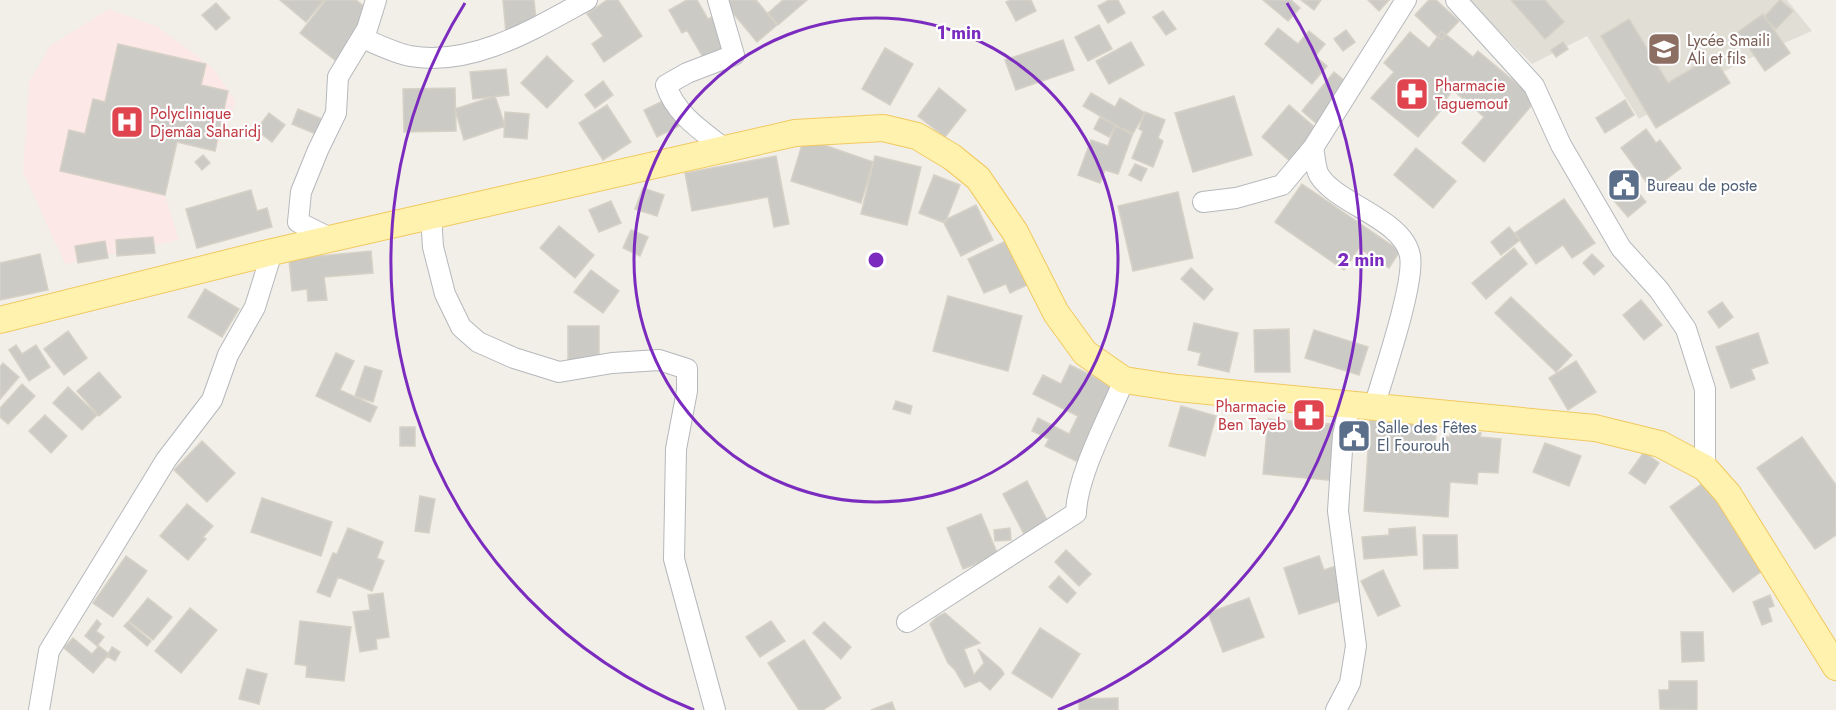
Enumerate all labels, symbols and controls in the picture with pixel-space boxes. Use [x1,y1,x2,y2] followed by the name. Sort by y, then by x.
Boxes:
[937,20,981,46] text: 1 min
[1687,29,1770,70] place label: Lycée Smaili Ali et fils
[1646,31,1682,67] school or university icon: Lycée Smaili Ali et fils
[1435,74,1508,115] place label: Pharmacie Taguemout
[1394,76,1430,112] pharmacy icon: Pharmacie Taguemout
[150,102,261,143] place label: Polyclinique Djemâa Saharidj
[109,104,145,140] hospital icon: Polyclinique Djemâa Saharidj
[1606,167,1642,203] public building icon: Bureau de poste
[1647,174,1757,197] place label: Bureau de poste
[1337,247,1385,273] text: 2 min
[866,250,886,270] centre of rings
[1215,395,1286,436] place label: Pharmacie Ben Tayeb
[1291,397,1327,433] pharmacy icon: Pharmacie Ben Tayeb
[1377,416,1477,457] place label: Salle des Fêtes El Fourouh
[1336,418,1372,454] public building icon: Salle des Fêtes El Fourouh

